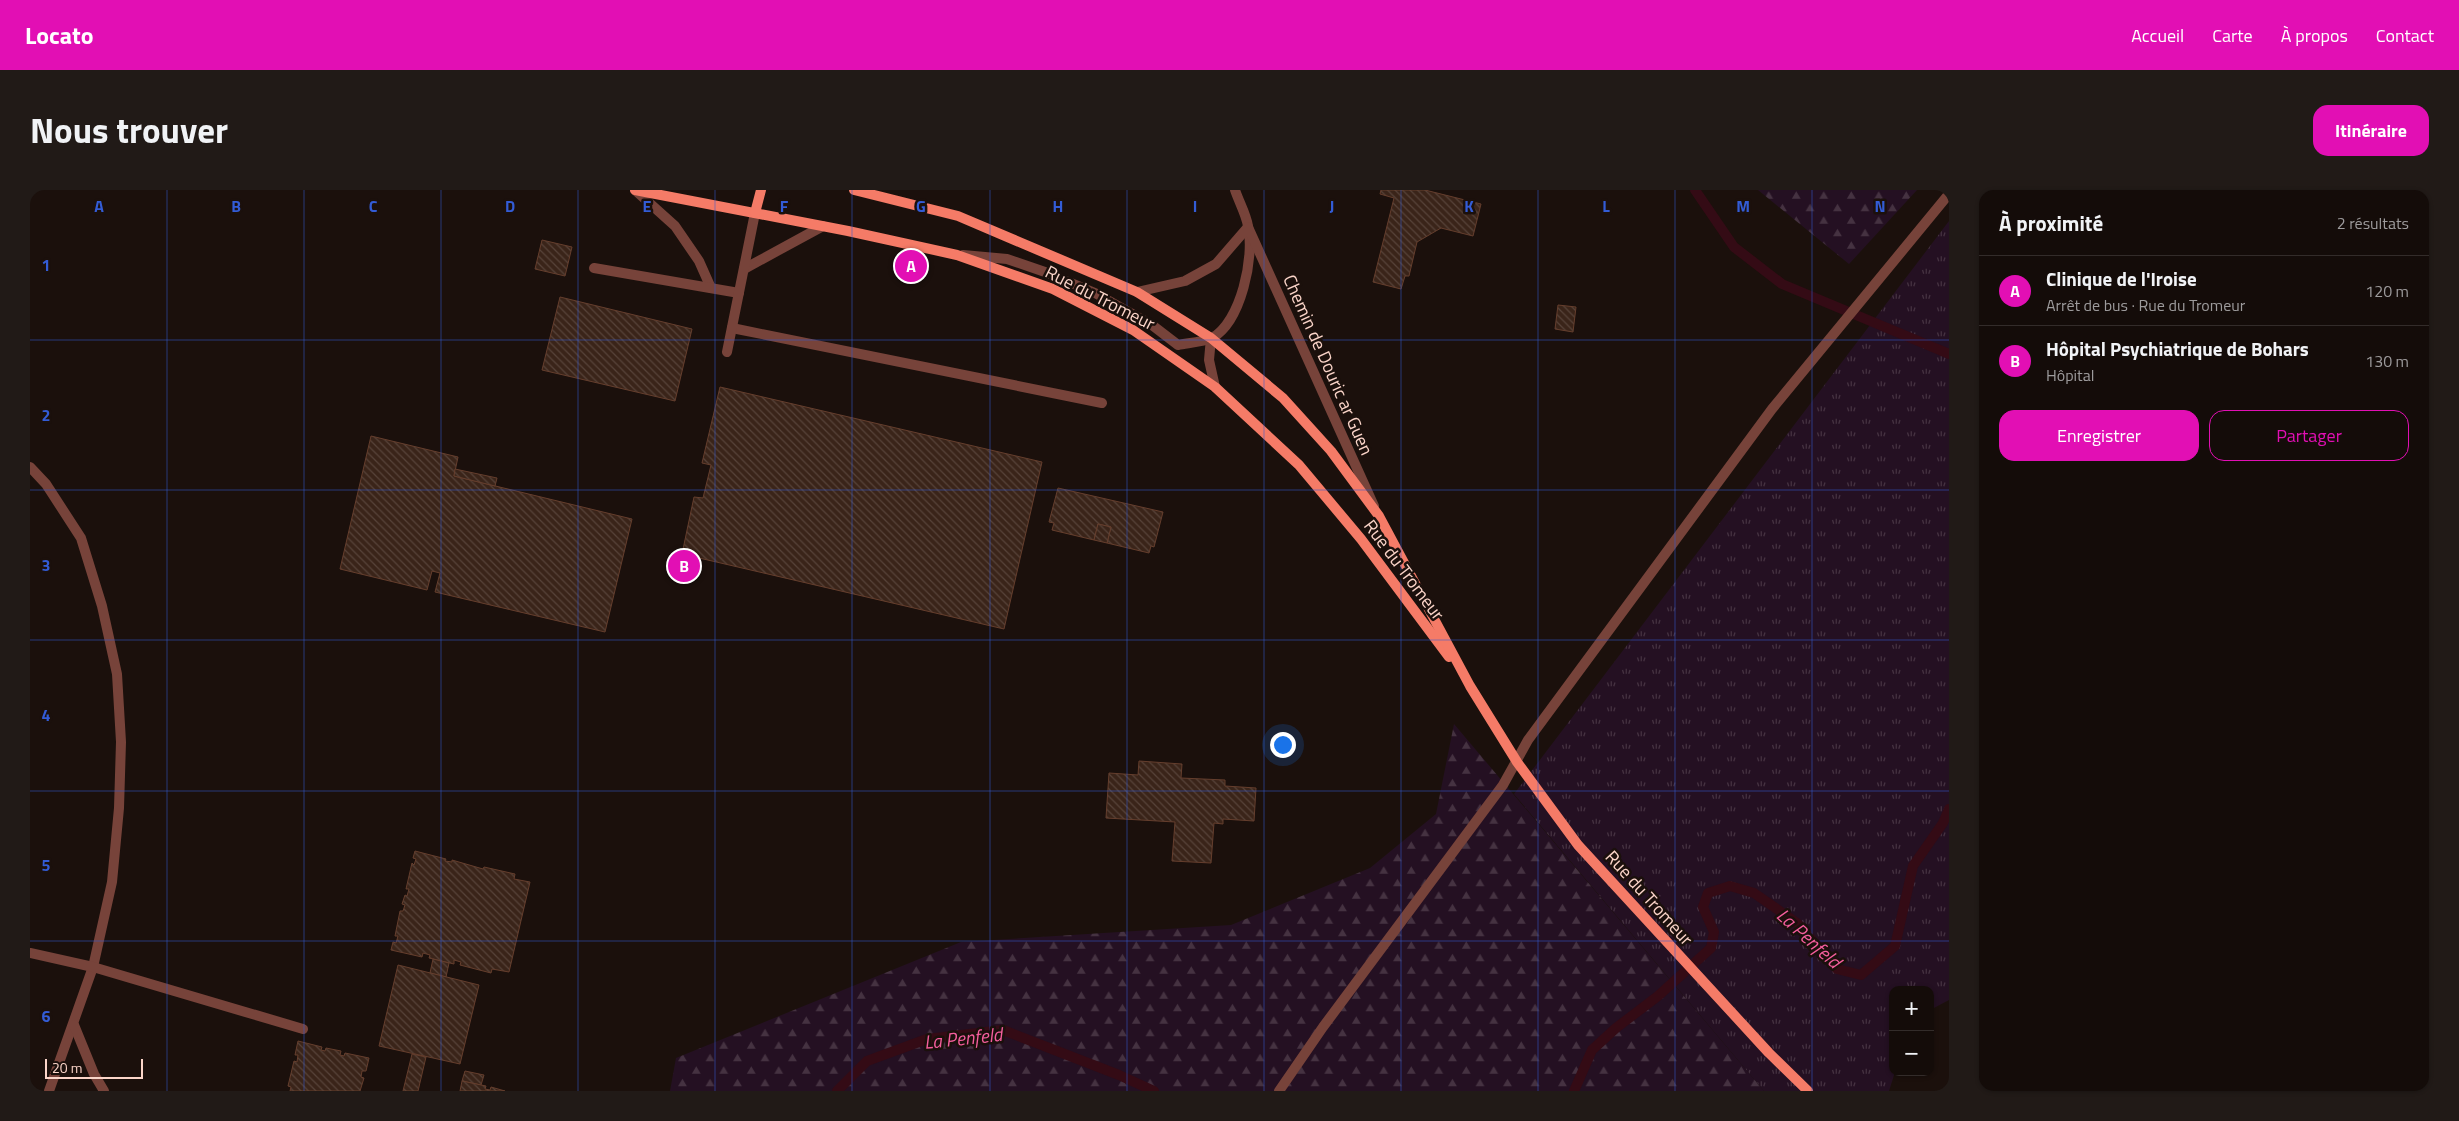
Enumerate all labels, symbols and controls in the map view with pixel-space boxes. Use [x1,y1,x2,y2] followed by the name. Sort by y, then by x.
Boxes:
[25,17,94,53] text: Locato
[2131,22,2184,49] text: Accueil
[2212,22,2253,49] text: Carte
[2281,22,2348,49] text: À propos
[2376,22,2434,49] text: Contact
[30,103,228,157] text: Nous trouver
[2313,105,2429,156] button: Itinéraire
[94,194,104,218] text: A
[231,194,241,218] text: B
[369,194,378,218] text: C
[505,194,515,218] text: D
[643,194,652,218] text: E
[780,194,789,218] text: F
[916,194,926,218] text: G
[1053,194,1063,218] text: H
[1193,194,1197,218] text: I
[1330,194,1334,218] text: J
[1464,194,1474,218] text: K
[1602,194,1610,218] text: L
[1736,194,1750,218] text: M
[1874,194,1886,218] text: N
[1999,207,2103,239] text: À proximité
[2337,211,2409,235] text: 2 résultats
[895,247,927,285] pin: A
[42,253,50,277] text: 1
[1041,258,1160,337] street label: Rue du Tromeur
[2046,264,2197,293] text: Clinique de l'Iroise
[1276,270,1380,459] street label: Chemin de Douric ar Guen
[2010,279,2020,303] text: A
[2365,279,2409,303] text: 120 m
[2046,293,2245,317] text: Arrêt de bus · Rue du Tromeur
[2046,334,2309,363] text: Hôpital Psychiatrique de Bohars
[2010,349,2020,373] text: B
[2365,349,2409,373] text: 130 m
[2046,363,2094,387] text: Hôpital
[42,403,50,427] text: 2
[1999,410,2199,461] button: Enregistrer
[2209,410,2409,461] button: Partager
[1357,514,1451,626] street label: Rue du Tromeur
[668,547,700,585] pin: B
[42,553,50,577] text: 3
[42,703,51,727] text: 4
[1270,732,1296,758] your location
[1599,844,1700,951] street label: Rue du Tromeur
[42,853,51,877] text: 5
[1770,901,1850,976] water label: La Penfeld
[1889,986,1934,1076] map controls
[1889,986,1934,1031] button: +
[42,1004,51,1028] text: 6
[922,1019,1006,1056] water label: La Penfeld
[1889,1031,1934,1076] button: −
[45,1056,142,1079] scale bar
[52,1057,82,1078] text: 20 m

